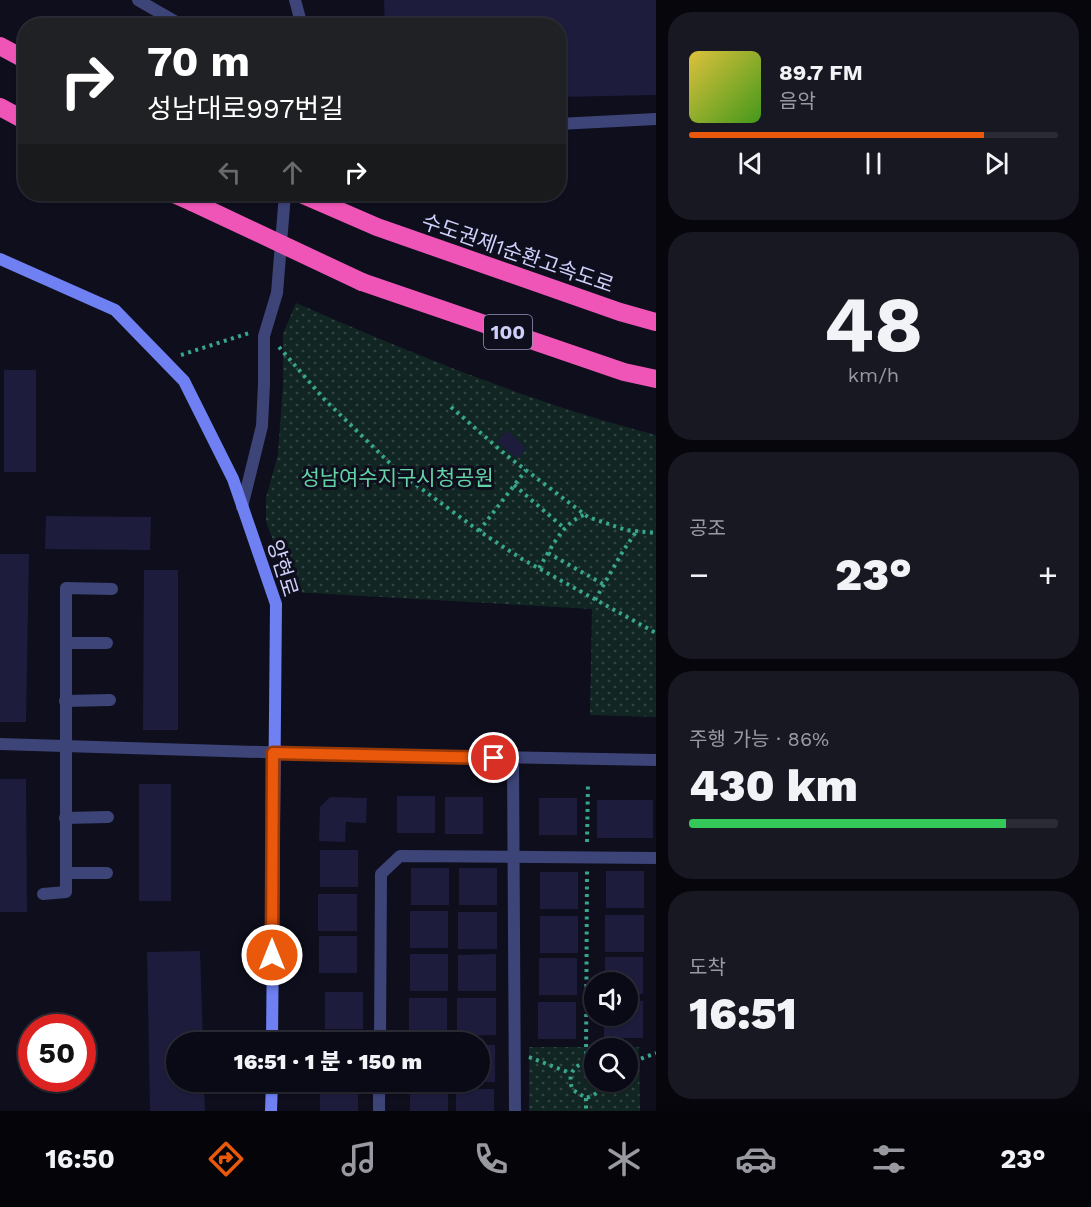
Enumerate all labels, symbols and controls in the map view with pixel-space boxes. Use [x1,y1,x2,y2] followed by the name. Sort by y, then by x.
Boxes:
[147,37,250,86] text: 70 m
[48,42,126,120] icon: right
[779,60,863,85] text: 89.7 FM
[779,89,816,113] text: 음악
[147,93,344,125] text: 성남대로997번길
[734,147,767,180] icon: previous
[857,147,890,180] icon: pause
[980,147,1013,180] icon: next
[213,156,246,189] icon: left
[276,156,309,189] icon: ahead
[339,156,372,189] icon: right
[419,208,617,298] street label: 수도권제1순환고속도로
[824,278,923,370] text: 48
[484,315,532,349] road number: 100
[848,363,899,387] text: km/h
[300,465,494,490] park label: 성남여수지구시청공원
[689,516,726,540] text: 공조
[263,537,303,599] street label: 양현로
[835,548,912,601] text: 23°
[689,555,709,594] text: −
[1038,555,1058,594] text: +
[689,727,829,751] text: 주행 가능 · 86%
[468,732,519,783] pin
[477,741,510,774] icon: arrive
[689,759,858,812] text: 430 km
[240,923,304,987] position arrow
[689,955,726,979] text: 도착
[584,972,638,1092] map controls
[584,972,638,1026] button: sound
[689,987,797,1040] text: 16:51
[18,1014,96,1092] speed limit sign: 50
[584,1038,638,1092] button: search
[234,1049,422,1074] text: 16:51 · 1 분 · 150 m
[205,1138,247,1180] icon: directions
[338,1138,380,1180] icon: music
[470,1138,512,1180] icon: phone
[603,1138,645,1180] icon: climate
[735,1138,777,1180] icon: car
[868,1138,910,1180] icon: filters
[45,1143,115,1175] text: 16:50
[1000,1143,1046,1175] text: 23°

